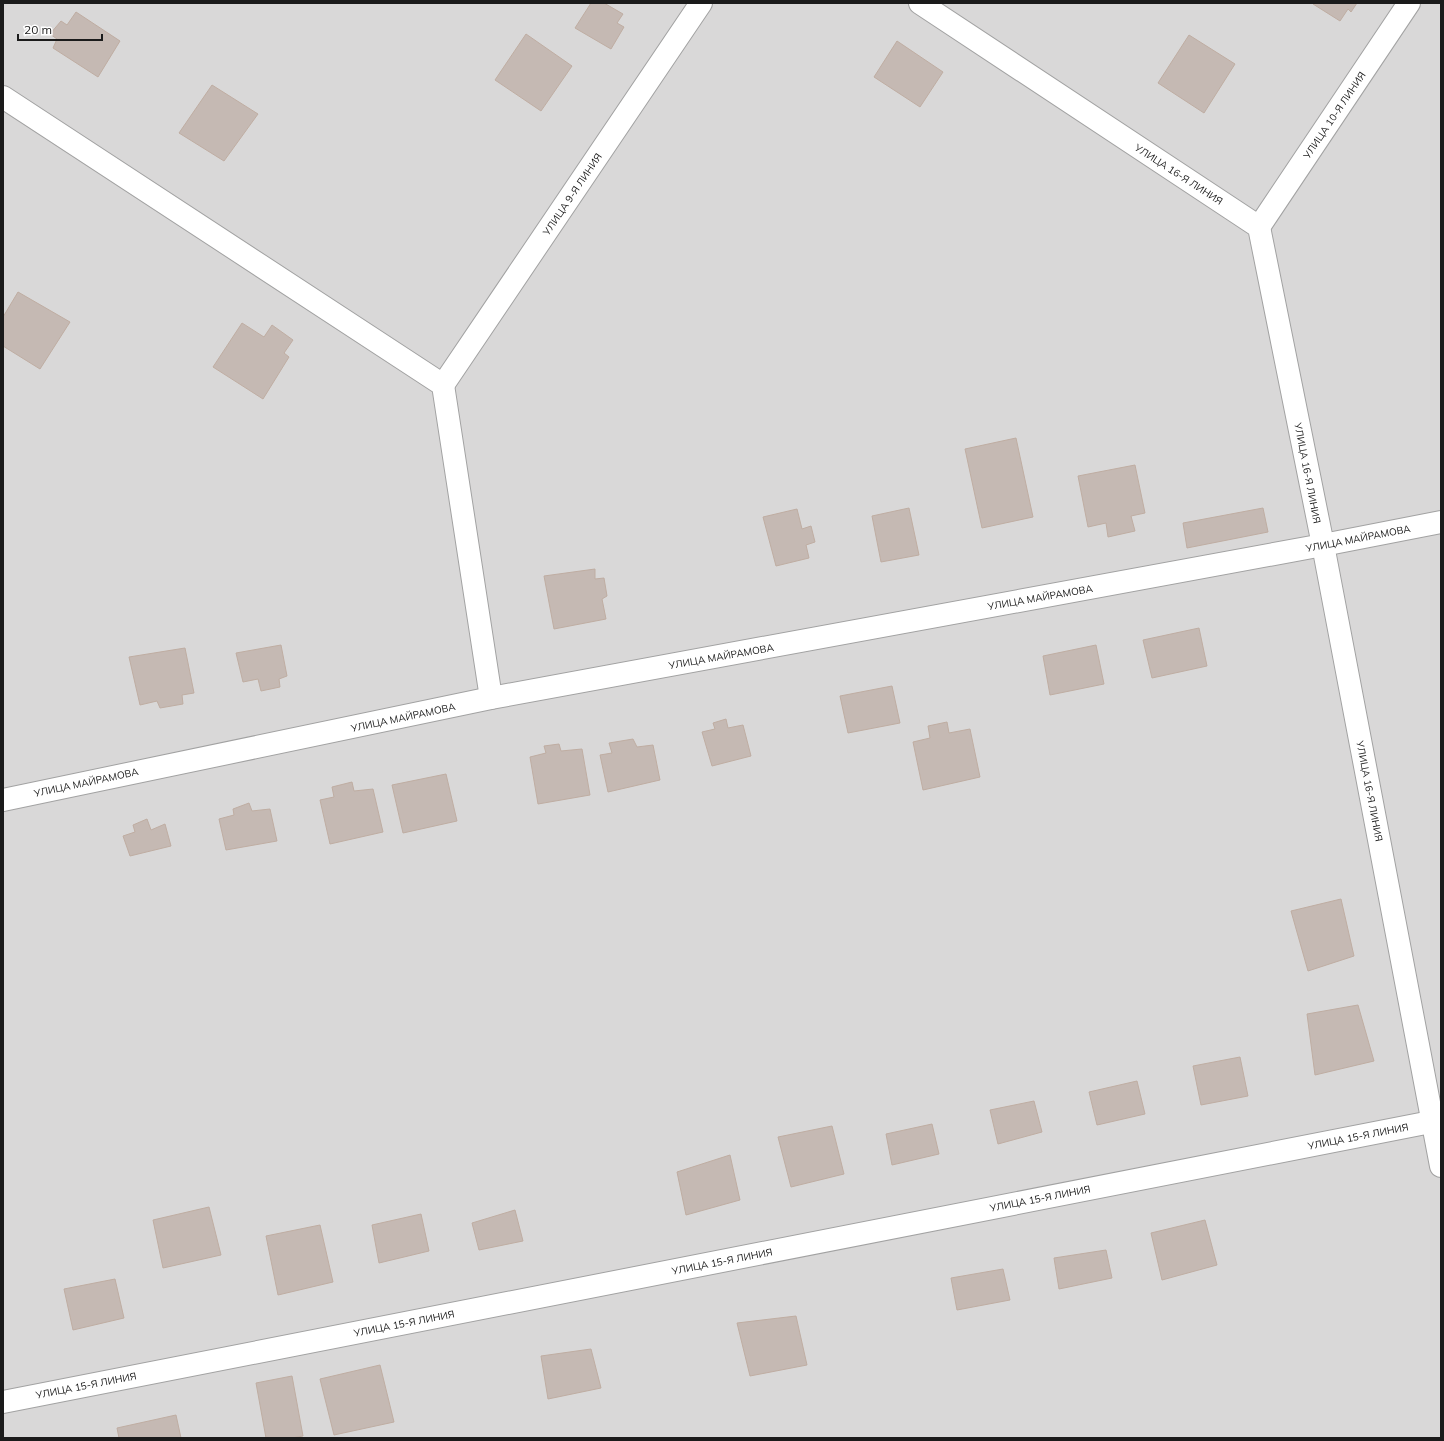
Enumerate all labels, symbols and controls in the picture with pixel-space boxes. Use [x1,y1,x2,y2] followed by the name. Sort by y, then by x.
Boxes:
[18,16,102,42] scale bar
[24,22,52,37] text: 20 m
[1300,69,1368,162] street label: УЛИЦА 10-Я ЛИНИЯ
[1131,140,1225,208] street label: УЛИЦА 16-Я ЛИНИЯ
[539,151,605,239] street label: УЛИЦА 9-Я ЛИНИЯ
[1291,421,1324,525] street label: УЛИЦА 16-Я ЛИНИЯ
[1304,522,1412,555] street label: УЛИЦА МАЙРАМОВА
[985,582,1094,613] street label: УЛИЦА МАЙРАМОВА
[666,641,775,672] street label: УЛИЦА МАЙРАМОВА
[349,700,457,735] street label: УЛИЦА МАЙРАМОВА
[1353,739,1386,843] street label: УЛИЦА 16-Я ЛИНИЯ
[32,765,140,800] street label: УЛИЦА МАЙРАМОВА
[1306,1120,1410,1153] street label: УЛИЦА 15-Я ЛИНИЯ
[988,1182,1092,1215] street label: УЛИЦА 15-Я ЛИНИЯ
[670,1245,774,1278] street label: УЛИЦА 15-Я ЛИНИЯ
[352,1307,456,1340] street label: УЛИЦА 15-Я ЛИНИЯ
[34,1369,138,1402] street label: УЛИЦА 15-Я ЛИНИЯ

